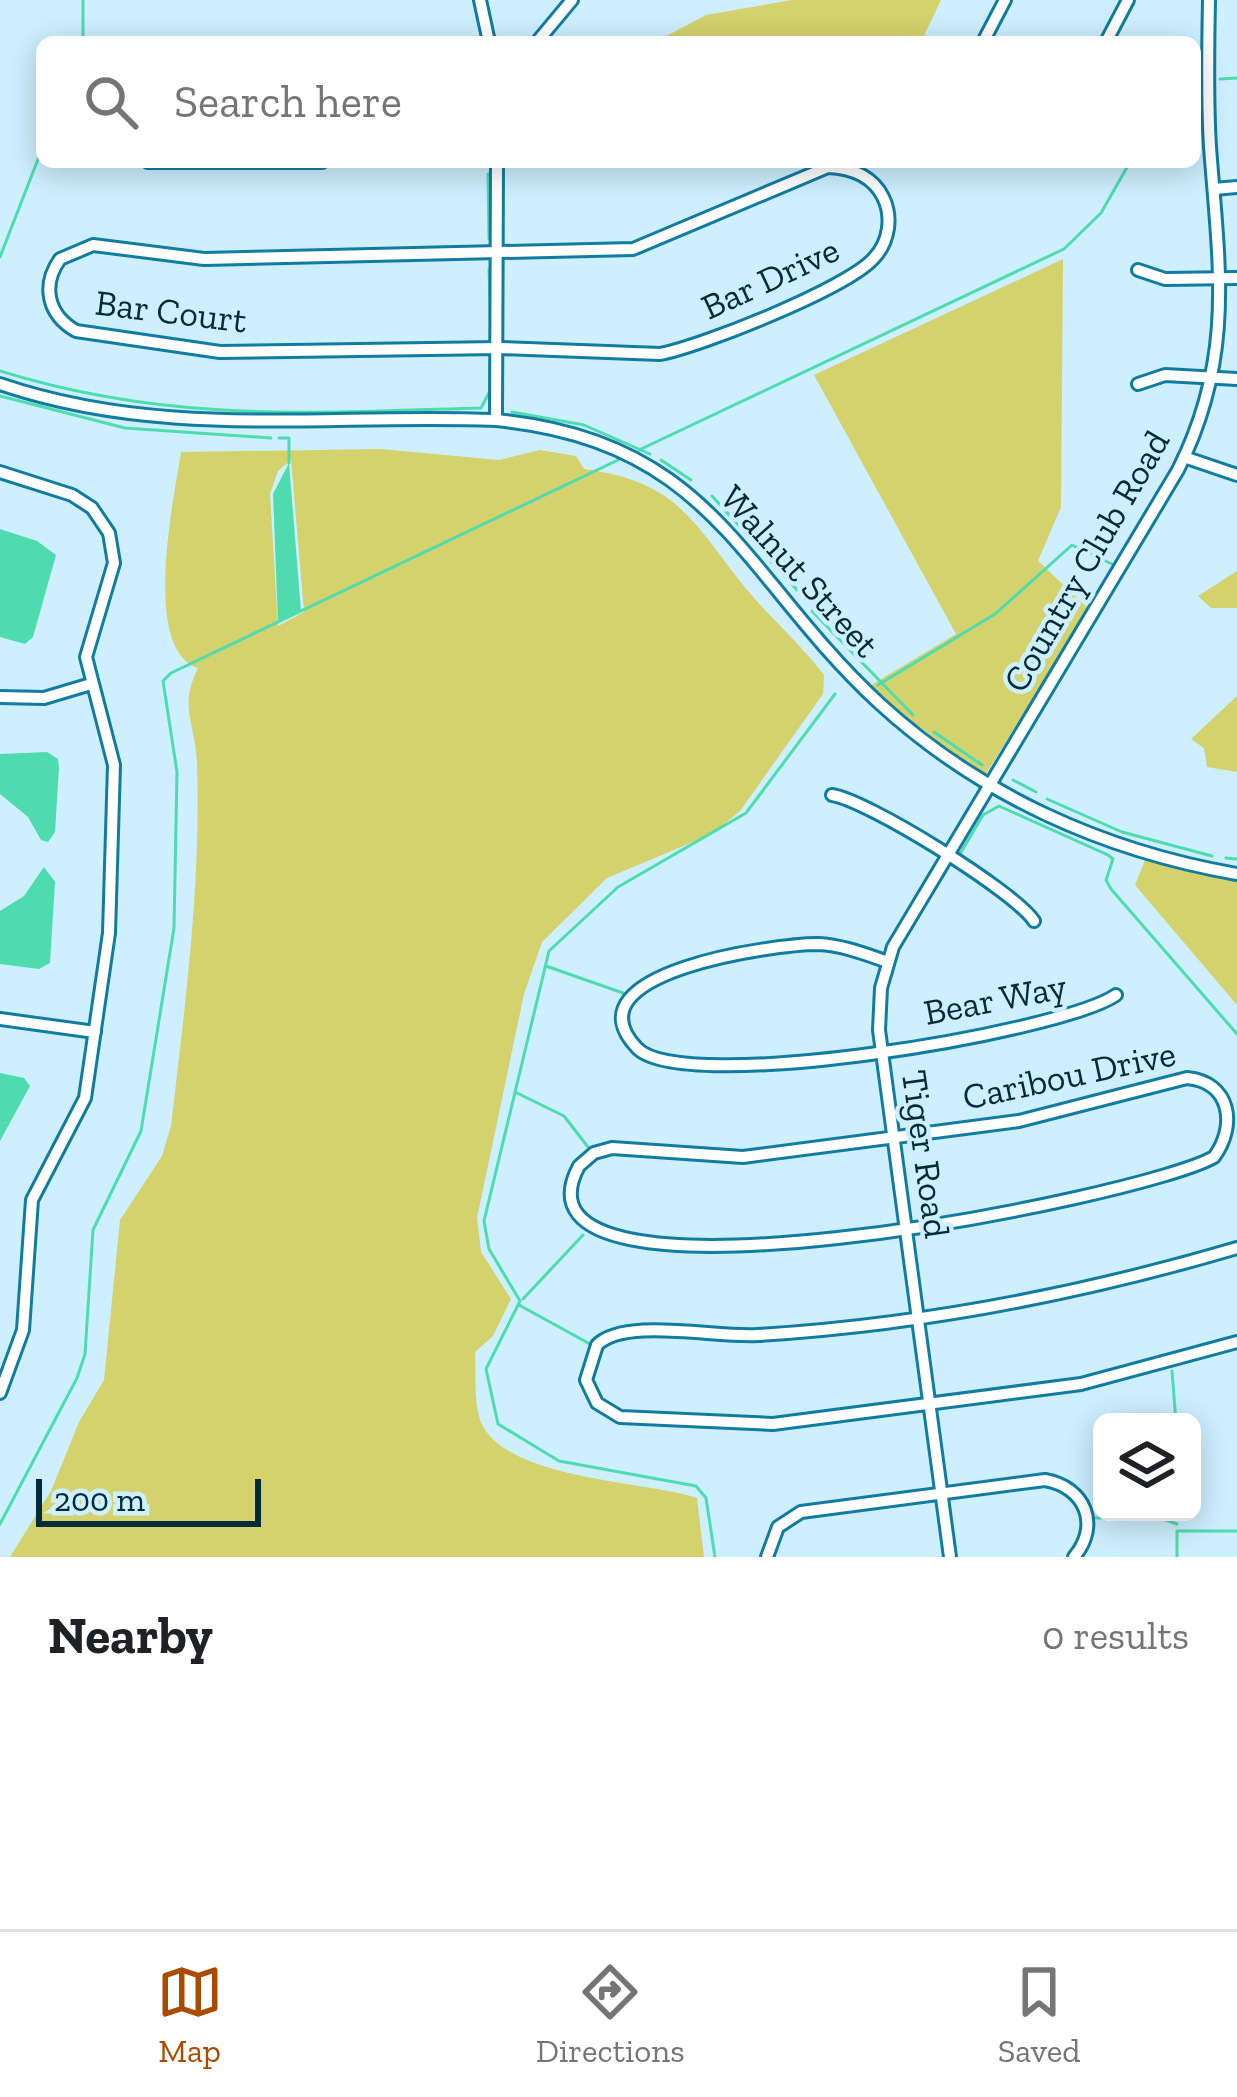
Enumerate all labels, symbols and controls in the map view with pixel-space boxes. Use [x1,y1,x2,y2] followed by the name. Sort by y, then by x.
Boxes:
[36,36,1201,168] search box
[78,69,144,135] icon: search
[174,75,402,129] text: Search here
[694,228,846,328] street label: Bar Drive
[93,280,250,342] street label: Bar Court
[994,423,1178,699] street label: Country Club Road
[712,476,889,666] street label: Walnut Street
[920,964,1071,1034] street label: Bear Way
[959,1031,1179,1119] street label: Caribou Drive
[893,1067,959,1241] street label: Tiger Road
[1093,1413,1201,1521] map controls
[1093,1413,1201,1521] button: layers
[36,1473,261,1526] scale bar
[54,1480,145,1519] text: 200 m
[48,1605,213,1666] text: Nearby
[1042,1612,1189,1659] text: 0 results
[157,1959,223,2070] tab: Map
[536,1959,685,2070] tab: Directions
[998,1959,1080,2070] tab: Saved

